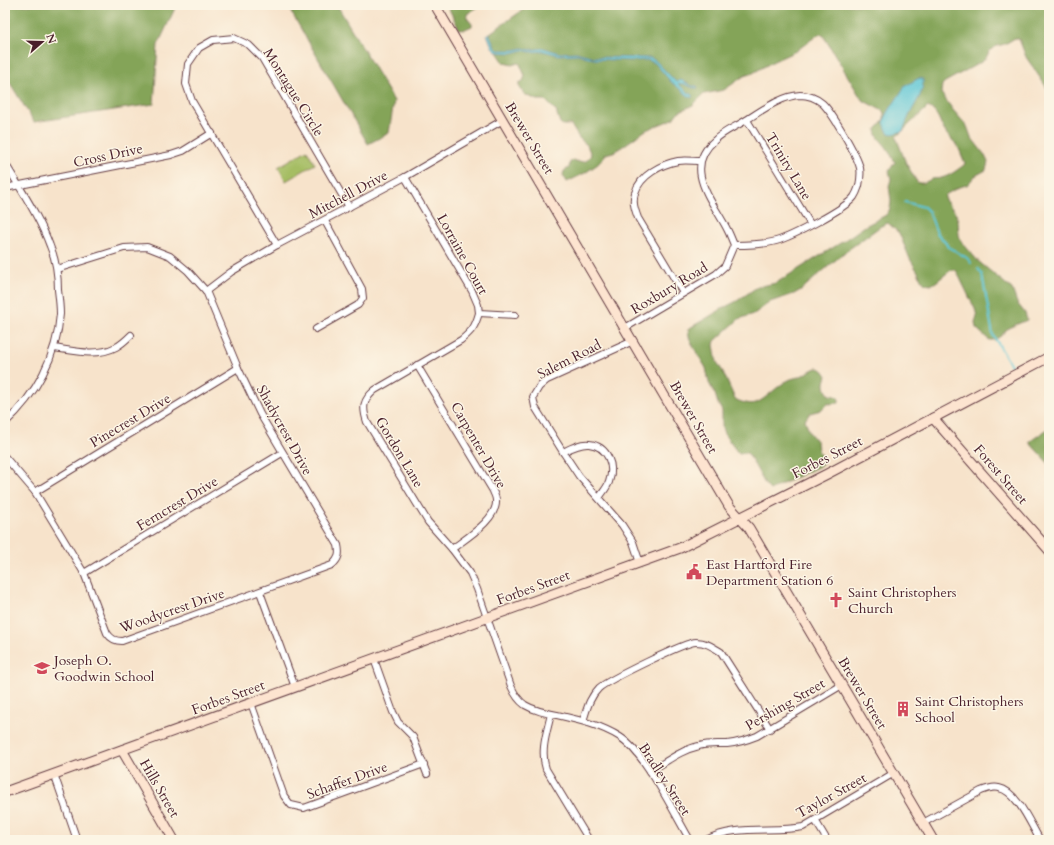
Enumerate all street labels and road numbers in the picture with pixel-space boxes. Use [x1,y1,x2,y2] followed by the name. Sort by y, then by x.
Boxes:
[259,44,328,140] street label: Montague Circle
[501,99,559,178] street label: Brewer Street
[761,129,816,204] street label: Trinity Lane
[72,139,144,172] street label: Cross Drive
[305,166,391,223] street label: Mitchell Drive
[432,210,493,299] street label: Lorraine Court
[627,258,712,319] street label: Roxbury Road
[534,335,605,384] street label: Salem Road
[665,377,722,458] street label: Brewer Street
[252,382,317,479] street label: Shadycrest Drive
[86,389,174,452] street label: Pinecrest Drive
[446,398,511,492] street label: Carpenter Drive
[371,413,428,491] street label: Gordon Lane
[789,431,866,483] street label: Forbes Street
[969,440,1032,509] street label: Forest Street
[133,472,222,535] street label: Ferncrest Drive
[494,565,573,610] street label: Forbes Street
[116,584,227,638] street label: Woodycrest Drive
[834,654,892,733] street label: Brewer Street
[742,674,829,735] street label: Pershing Street
[189,675,268,720] street label: Forbes Street
[634,739,695,820] street label: Bradley Street
[135,755,184,822] street label: Hills Street
[304,757,390,804] street label: Schaffer Drive
[793,768,870,823] street label: Taylor Street

